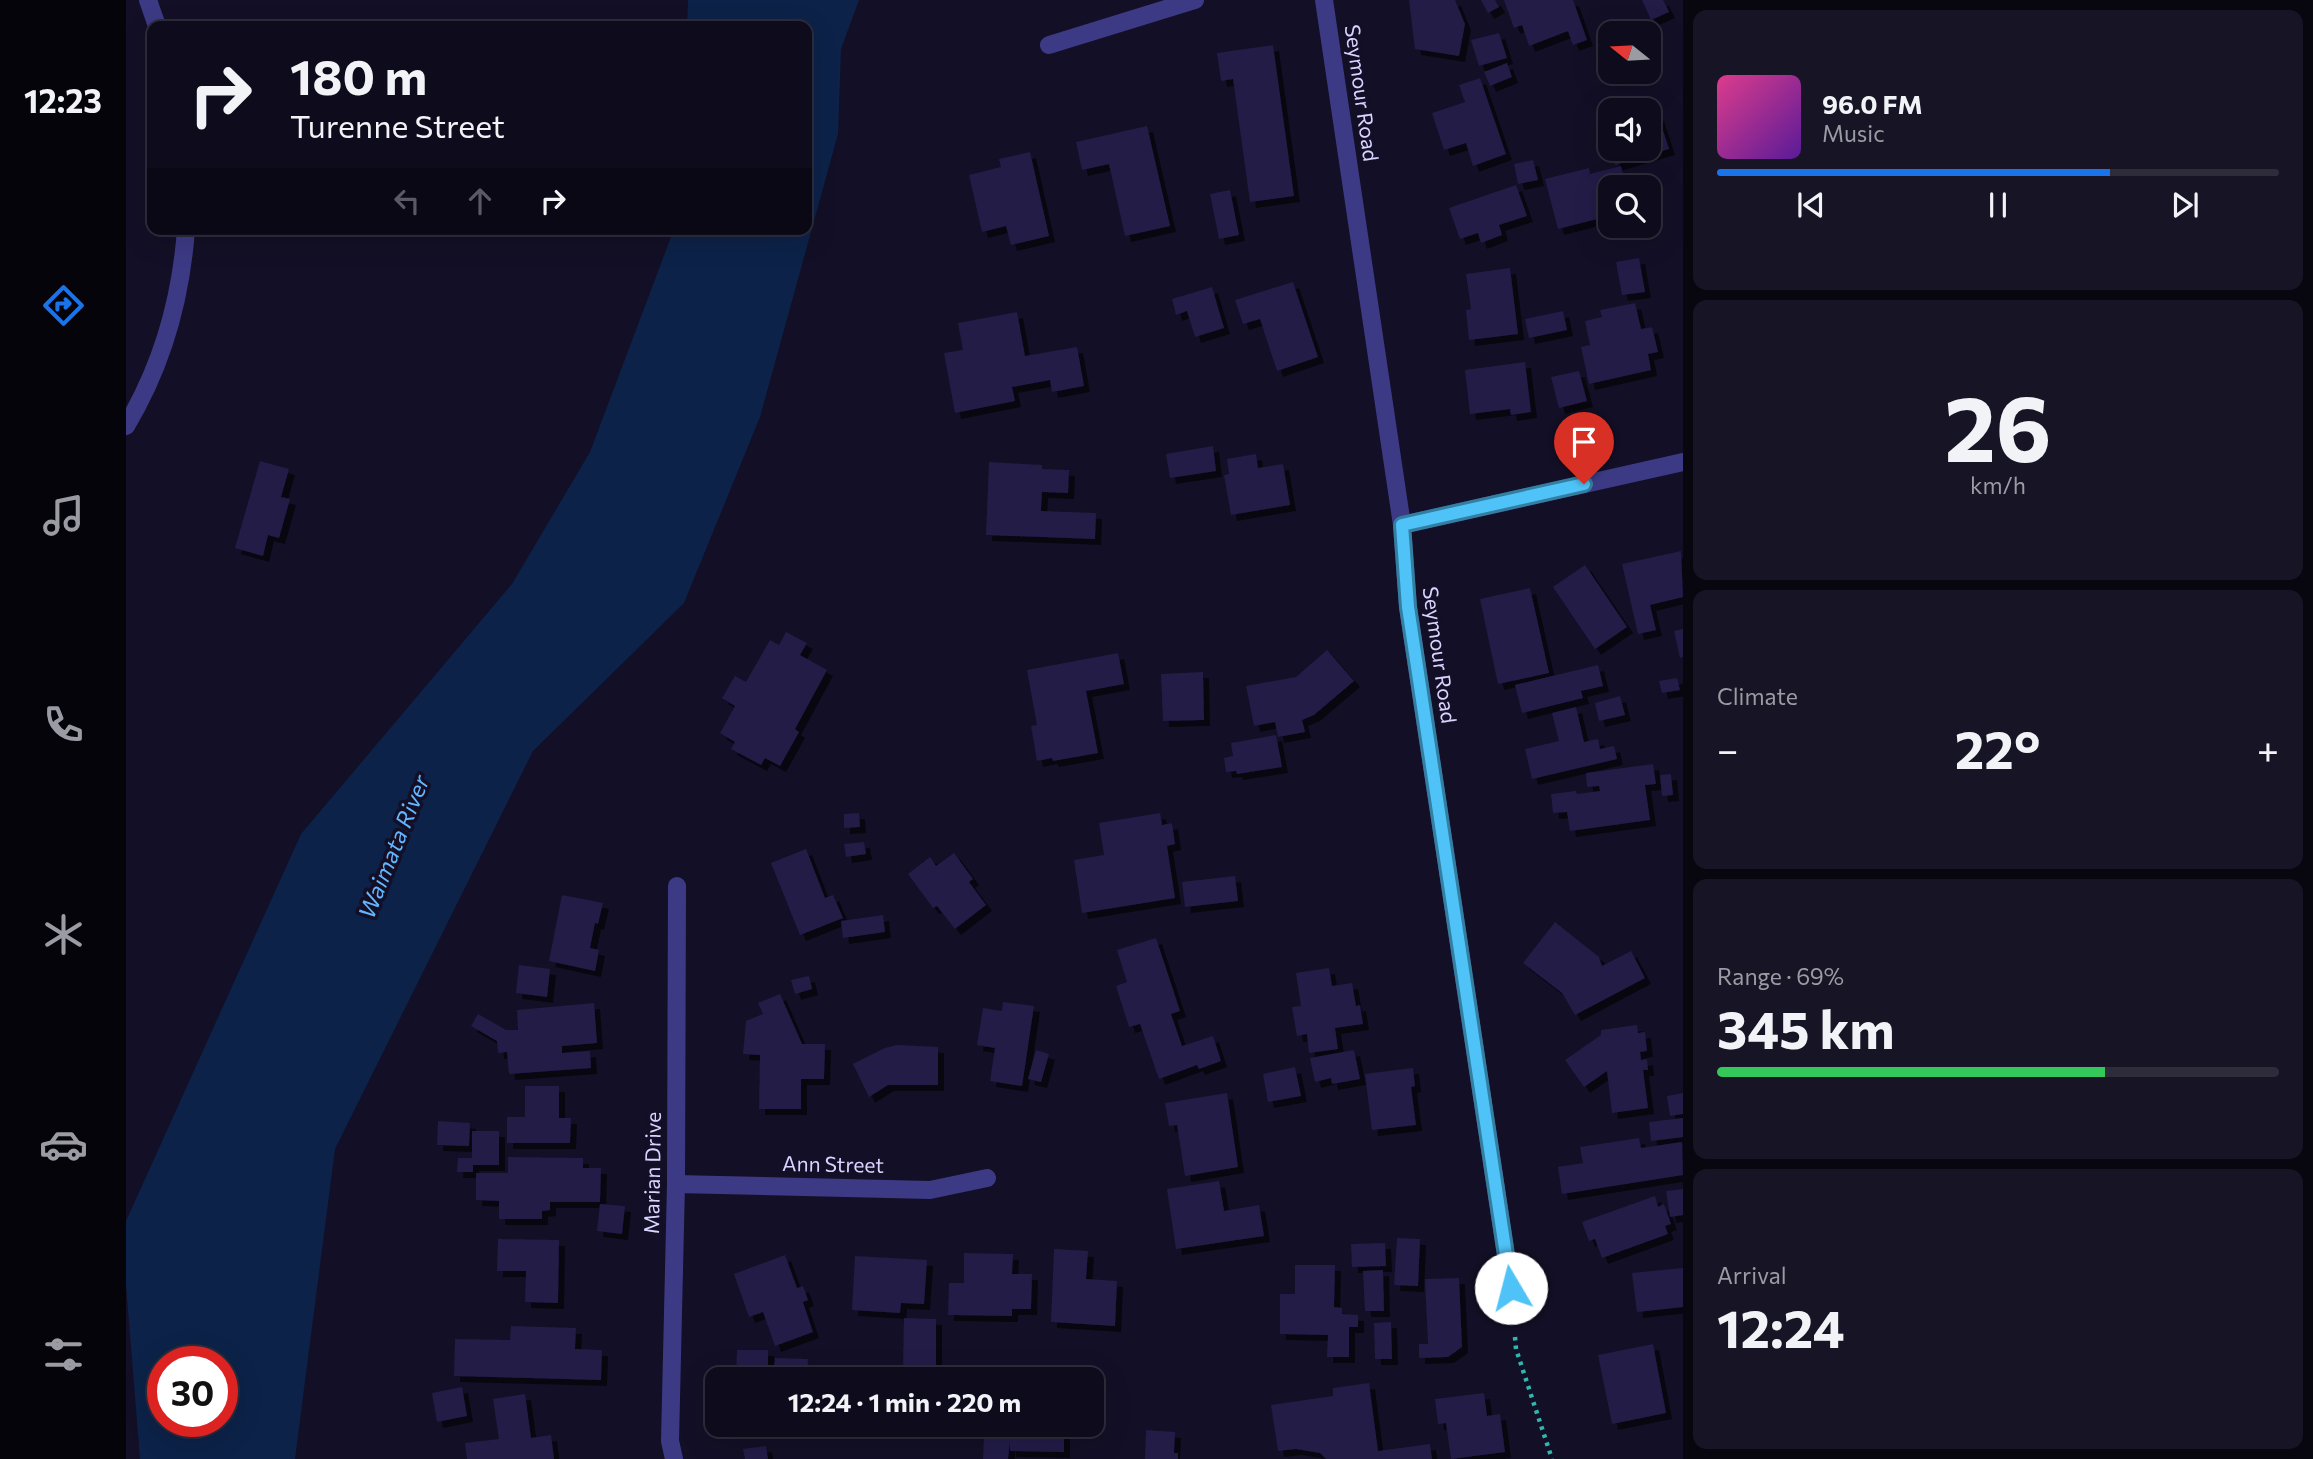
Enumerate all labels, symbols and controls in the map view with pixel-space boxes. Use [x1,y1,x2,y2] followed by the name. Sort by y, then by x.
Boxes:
[1598,21,1661,84] north arrow
[1598,21,1661,238] map controls
[1341,23,1384,163] street label: Seymour Road
[290,45,427,105] text: 180 m
[175,49,266,140] icon: right
[24,80,102,120] text: 12:23
[1822,88,1923,119] text: 96.0 FM
[1598,98,1661,161] button: sound
[290,105,505,145] text: Turenne Street
[1822,119,1885,147] text: Music
[1598,175,1661,238] button: search
[388,182,426,220] icon: left
[461,182,499,220] icon: ahead
[534,182,572,220] icon: right
[1792,186,1830,224] icon: previous
[1979,186,2017,224] icon: pause
[2166,186,2204,224] icon: next
[39,281,88,330] icon: directions
[1944,369,2052,481] text: 26
[1554,412,1614,484] pin
[1565,423,1603,461] icon: arrive
[1970,471,2026,499] text: km/h
[39,491,88,540] icon: music
[1419,585,1462,725] street label: Seymour Road
[1717,682,1798,710] text: Climate
[39,700,88,749] icon: phone
[1955,716,2040,780] text: 22°
[1717,725,1739,772] text: −
[2257,725,2279,772] text: +
[352,770,435,923] water label: Waimata River
[39,910,88,959] icon: climate
[1717,962,1844,990] text: Range · 69%
[1717,996,1895,1060] text: 345 km
[638,1112,665,1234] street label: Marian Drive
[39,1120,88,1169] icon: car
[782,1150,884,1177] street label: Ann Street
[1474,1251,1548,1325] position arrow
[1717,1261,1787,1289] text: Arrival
[1717,1295,1845,1359] text: 12:24
[39,1330,88,1379] icon: filters
[147,1346,238,1437] speed limit sign: 30
[788,1386,1021,1417] text: 12:24 · 1 min · 220 m

